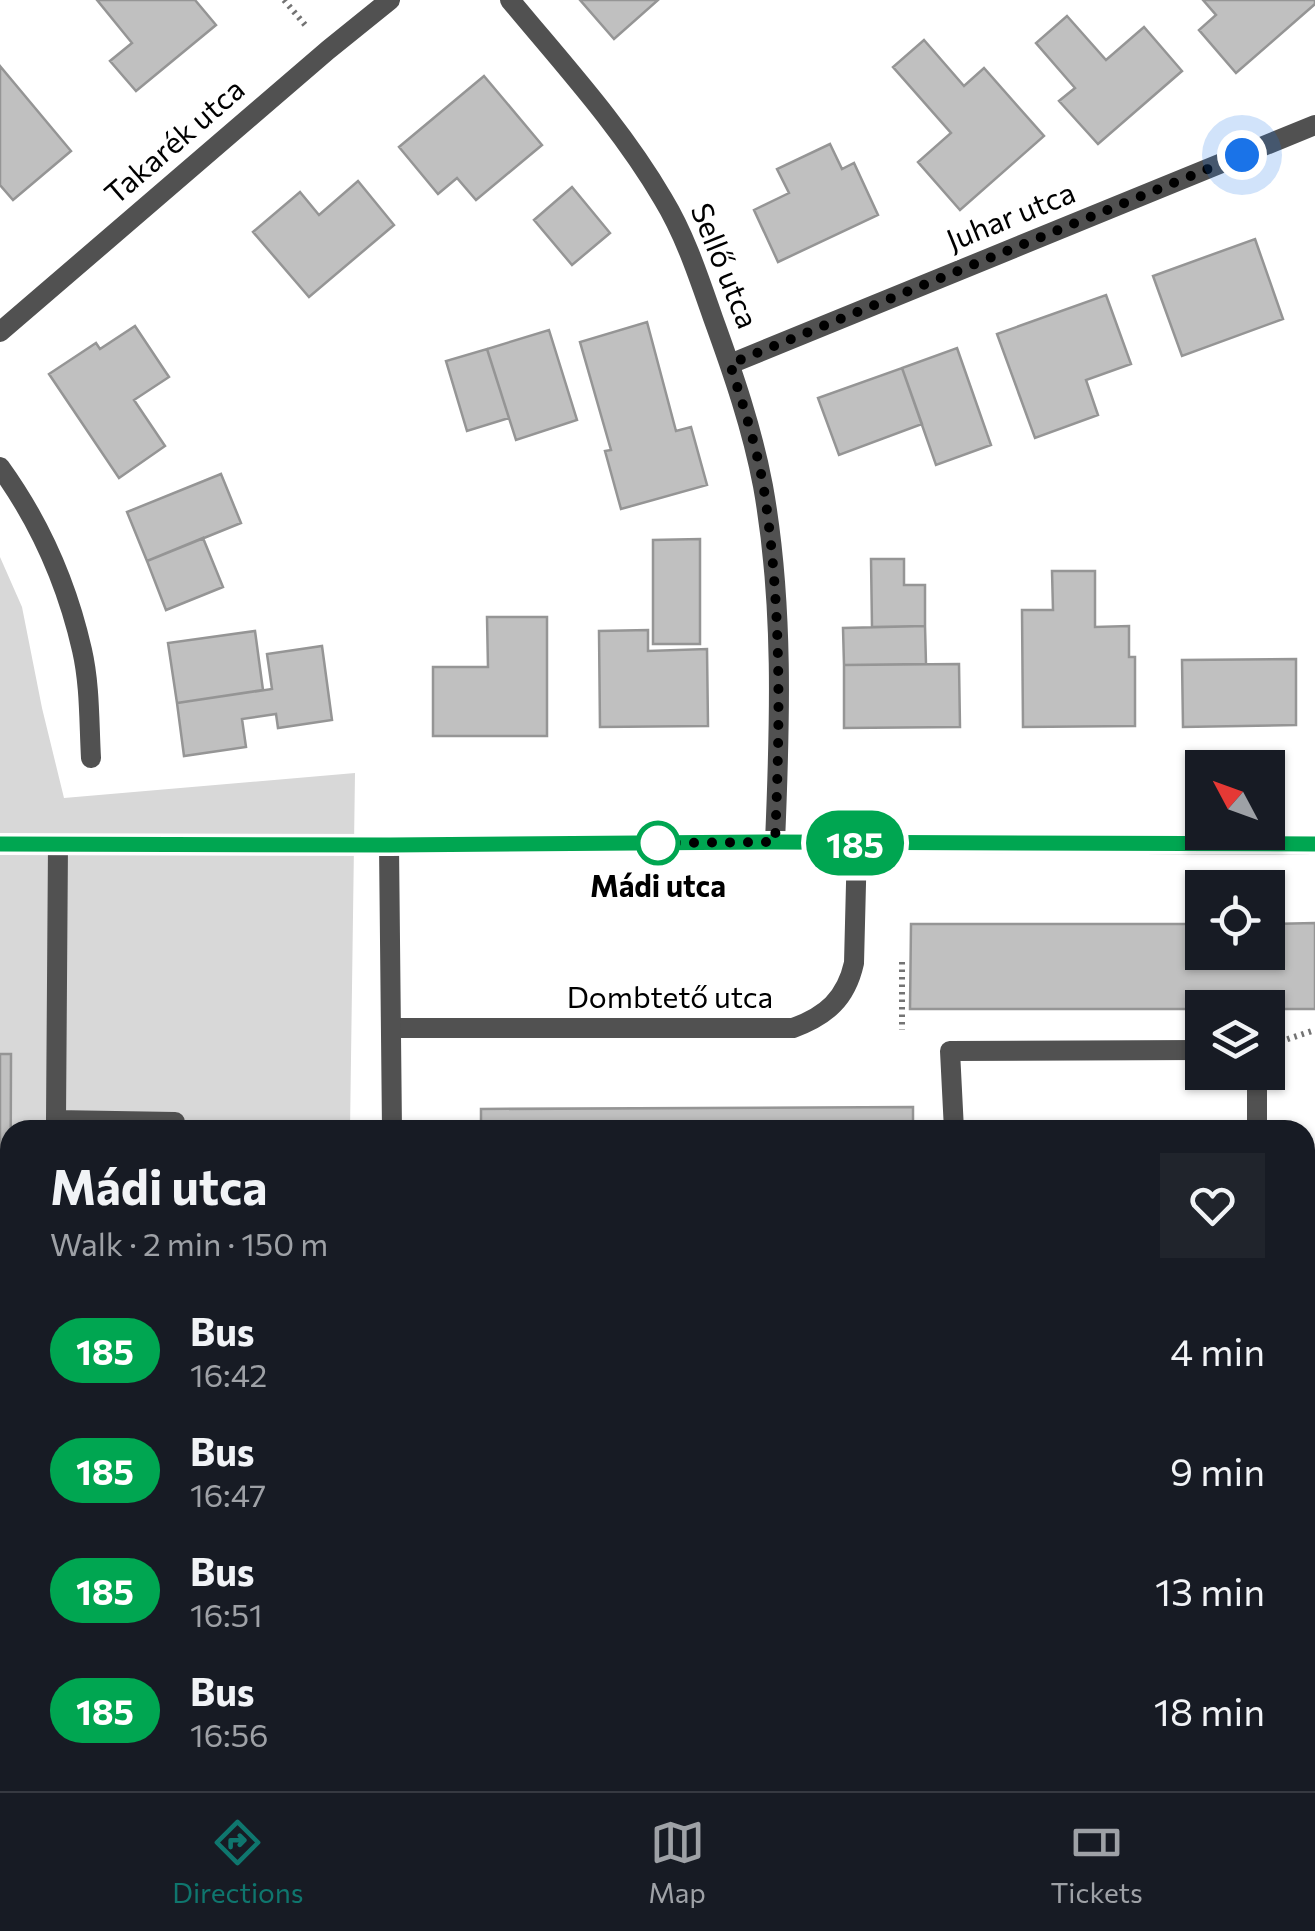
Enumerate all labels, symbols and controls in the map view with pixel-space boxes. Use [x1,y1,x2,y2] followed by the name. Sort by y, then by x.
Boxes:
[96,69,251,211] street label: Takarék utca
[1217,130,1267,180] your location
[940,172,1080,257] street label: Juhar utca
[684,197,768,333] street label: Sellő utca
[1185,750,1285,850] north arrow
[1185,750,1285,1090] map controls
[798,810,912,876] line badge: 185
[637,822,679,864] marker: Mádi utca
[826,822,884,865] text: 185
[590,866,726,903] place label: Mádi utca
[1185,870,1285,970] button: locate
[567,977,773,1014] street label: Dombtető utca
[1185,990,1285,1090] button: layers
[1160,1153,1265,1258] button: heart
[50,1156,267,1215] text: Mádi utca
[50,1223,328,1263] text: Walk · 2 min · 150 m
[190,1307,255,1354] text: Bus
[1170,1327,1265,1374] text: 4 min
[76,1329,134,1372] text: 185
[190,1354,267,1394] text: 16:42
[190,1427,255,1474] text: Bus
[1170,1447,1265,1494] text: 9 min
[76,1449,134,1492] text: 185
[190,1474,266,1514] text: 16:47
[190,1547,255,1594] text: Bus
[1155,1567,1265,1614] text: 13 min
[76,1569,134,1612] text: 185
[190,1594,263,1634] text: 16:51
[190,1667,255,1714] text: Bus
[1154,1687,1265,1734] text: 18 min
[76,1689,134,1732] text: 185
[190,1714,268,1754] text: 16:56
[172,1815,304,1909] tab: Directions
[648,1815,706,1909] tab: Map
[1050,1815,1143,1909] tab: Tickets

